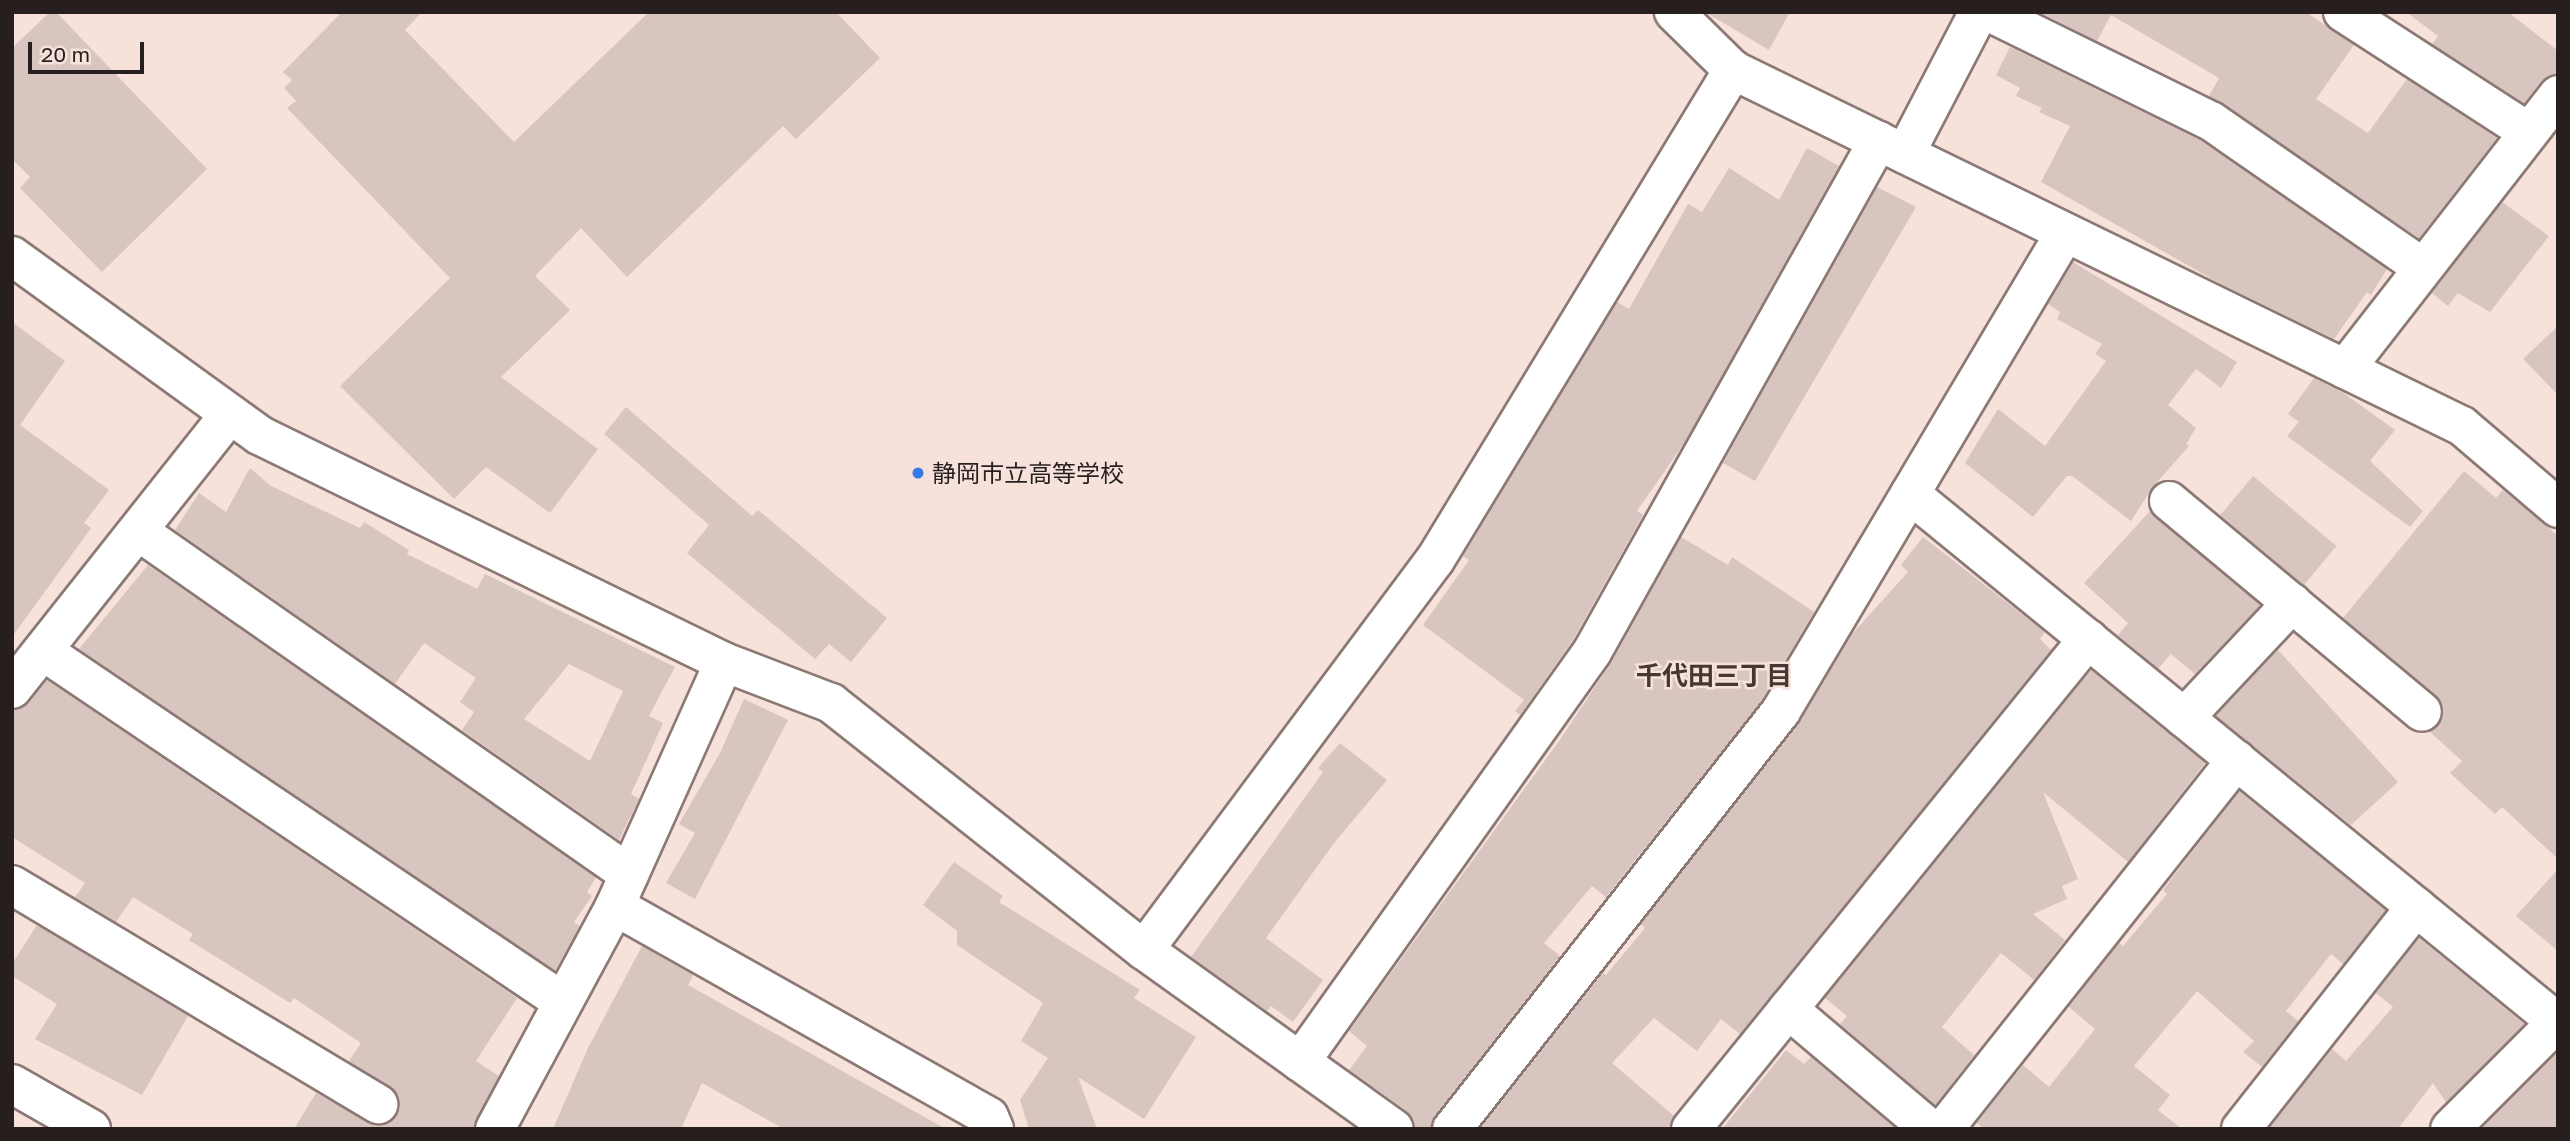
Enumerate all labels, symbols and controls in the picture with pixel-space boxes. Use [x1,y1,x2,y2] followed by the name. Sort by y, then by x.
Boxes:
[32,28,147,72] scale bar
[41,41,90,67] text: 20 m
[932,459,1124,487] place label: 静岡市立高等学校
[910,465,926,481] marker: 静岡市立高等学校
[1636,660,1792,692] district label: 千代田三丁目

